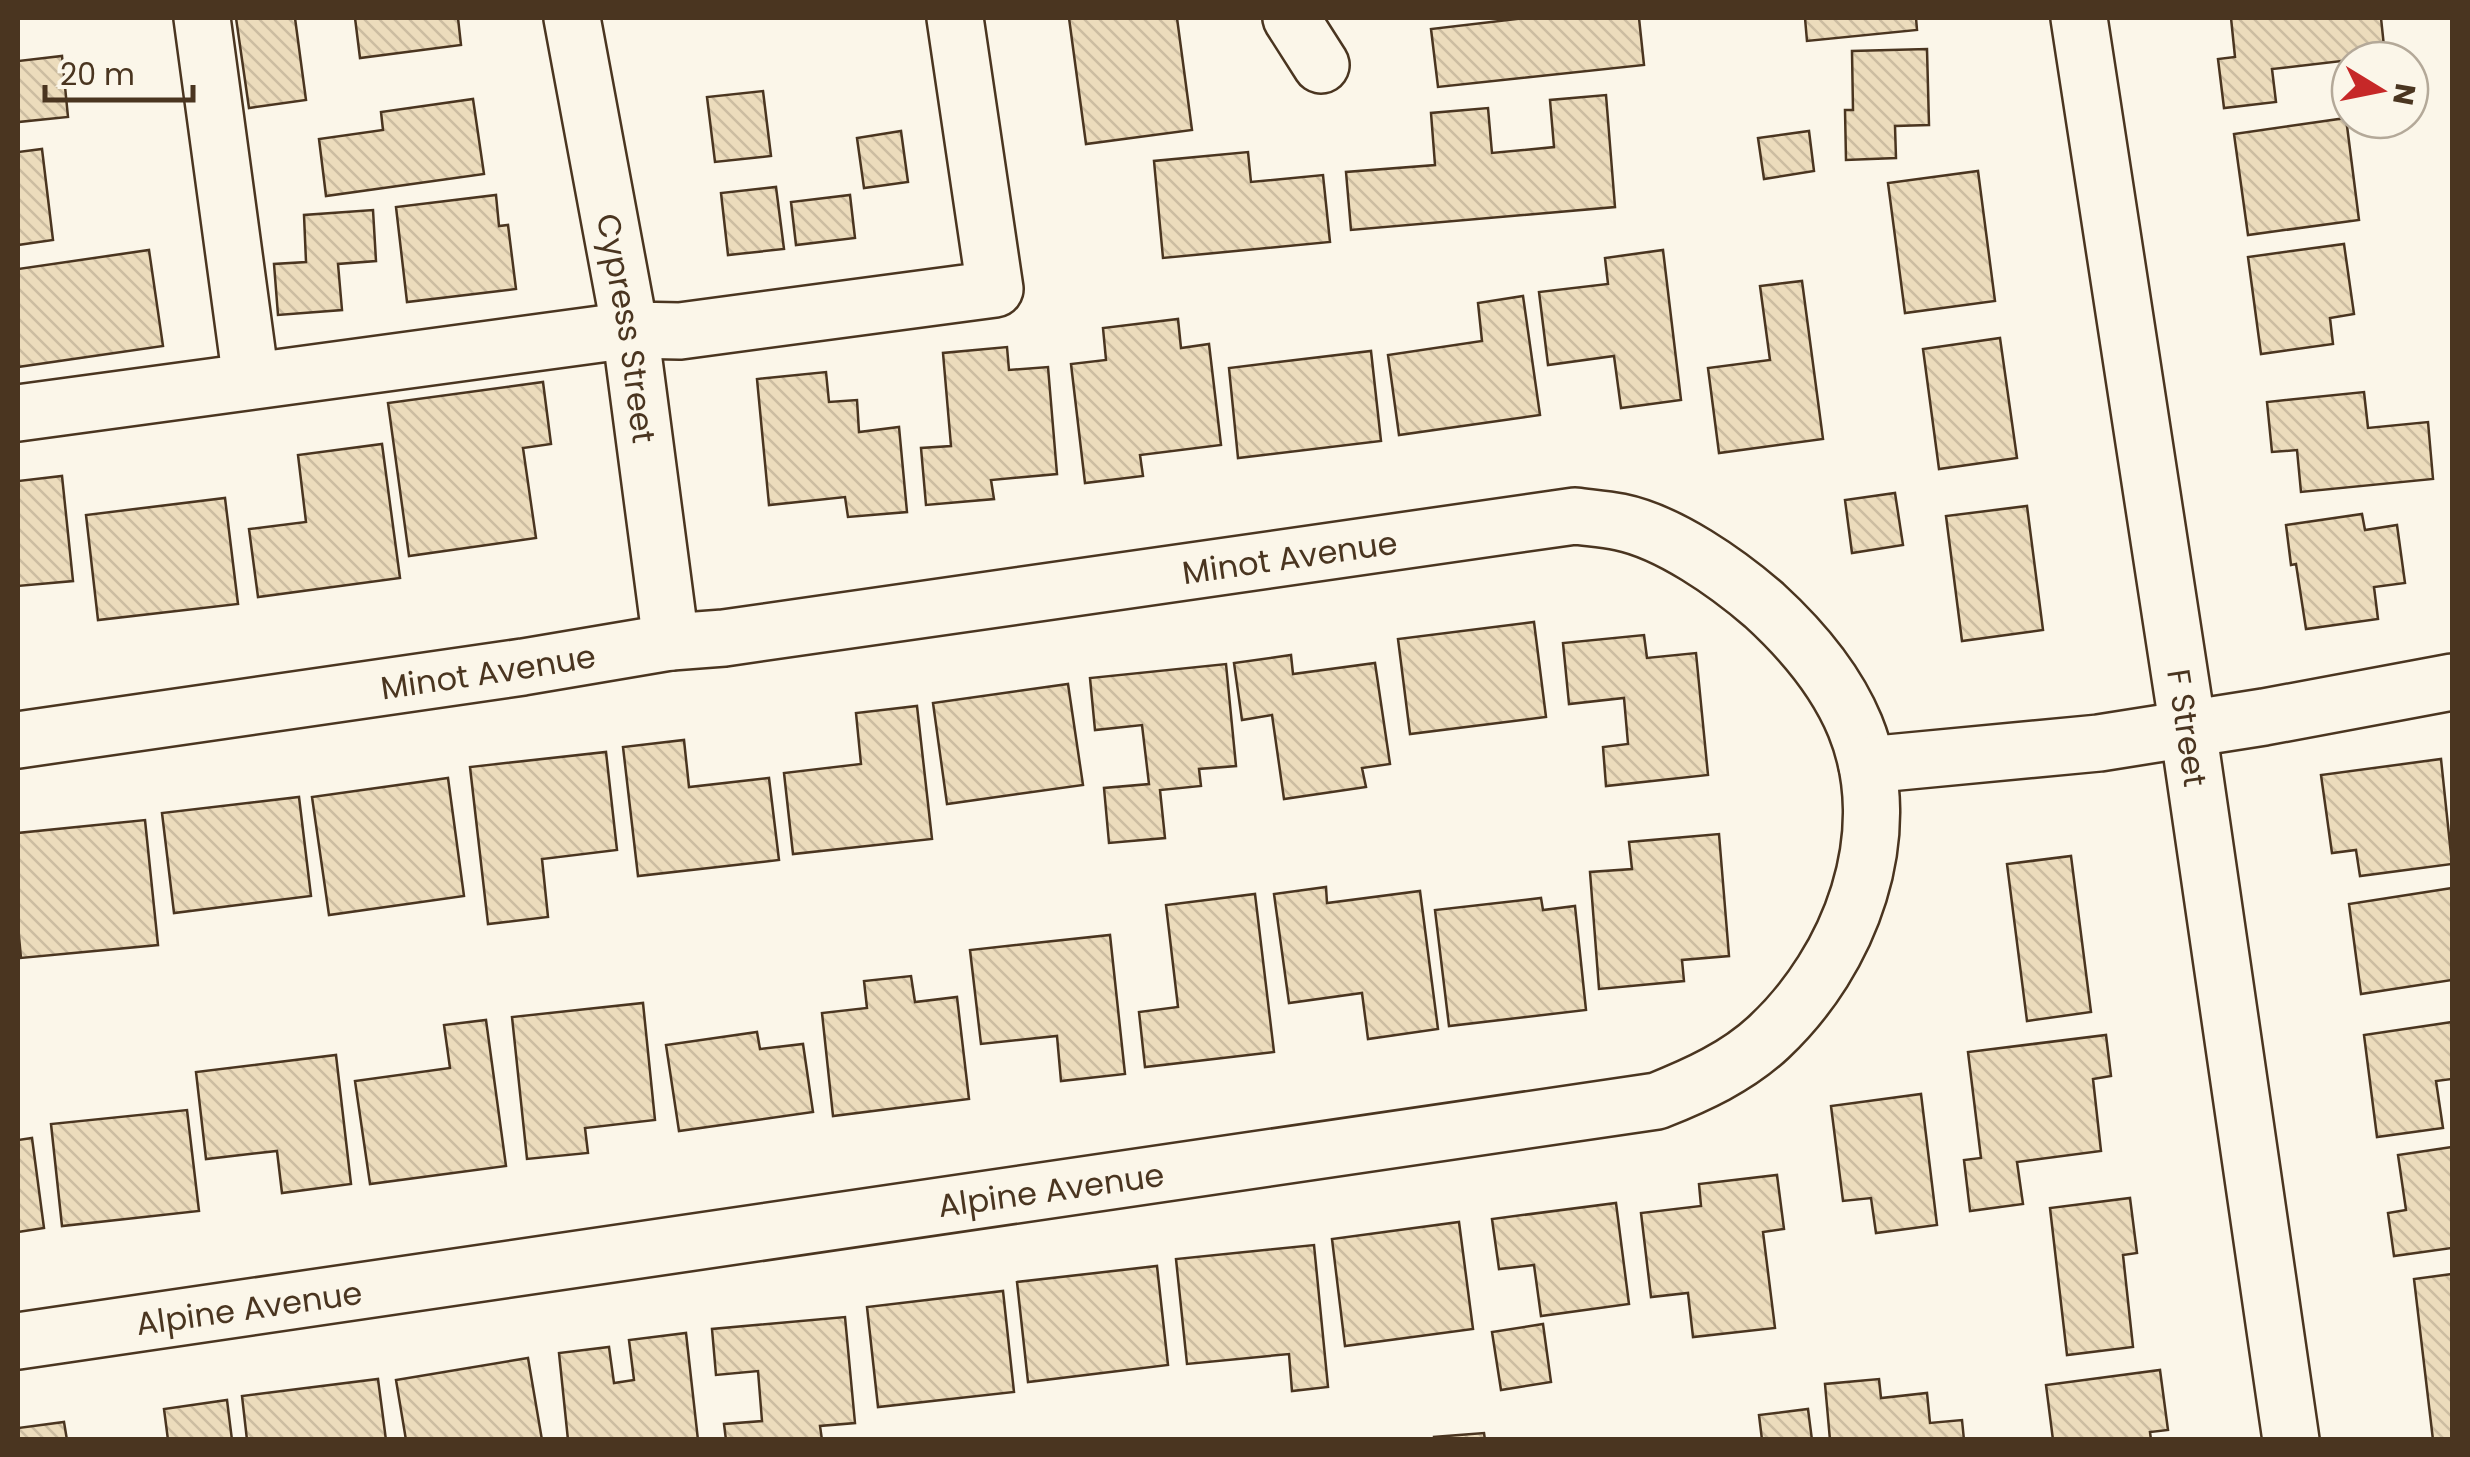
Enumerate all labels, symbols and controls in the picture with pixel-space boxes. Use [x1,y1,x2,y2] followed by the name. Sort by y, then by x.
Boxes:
[45,40,192,102] scale bar
[2330,40,2430,140] north arrow
[60,53,135,96] text: 20 m
[2383,80,2425,108] text: N
[586,210,667,446] street label: Cypress Street
[1179,519,1400,595] street label: Minot Avenue
[378,633,599,710] street label: Minot Avenue
[2157,666,2219,790] street label: F Street
[935,1152,1167,1228] street label: Alpine Avenue
[133,1270,365,1346] street label: Alpine Avenue

